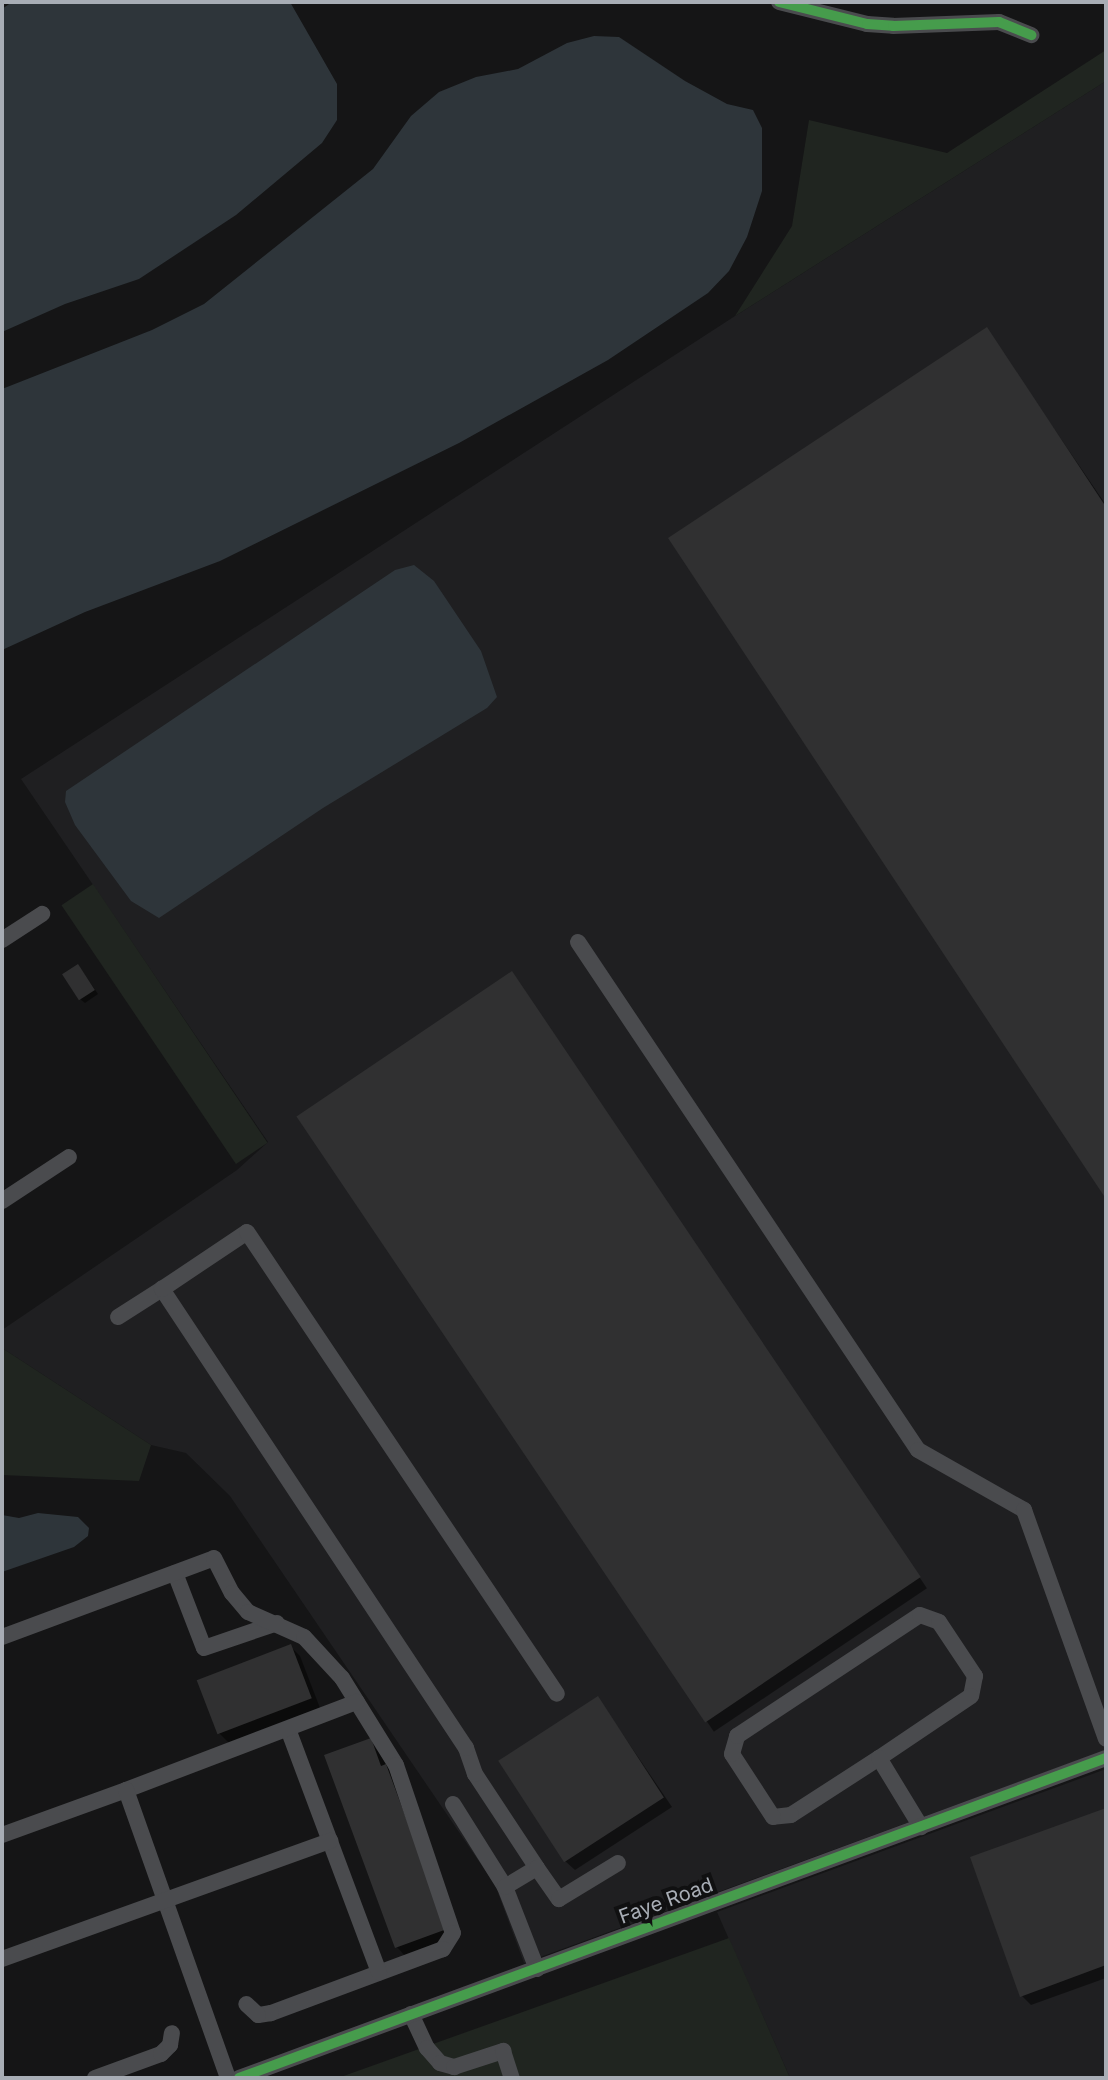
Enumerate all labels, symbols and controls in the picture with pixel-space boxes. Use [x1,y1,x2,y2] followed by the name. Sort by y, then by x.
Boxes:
[616,1873,716,1929] street label: Faye Road

